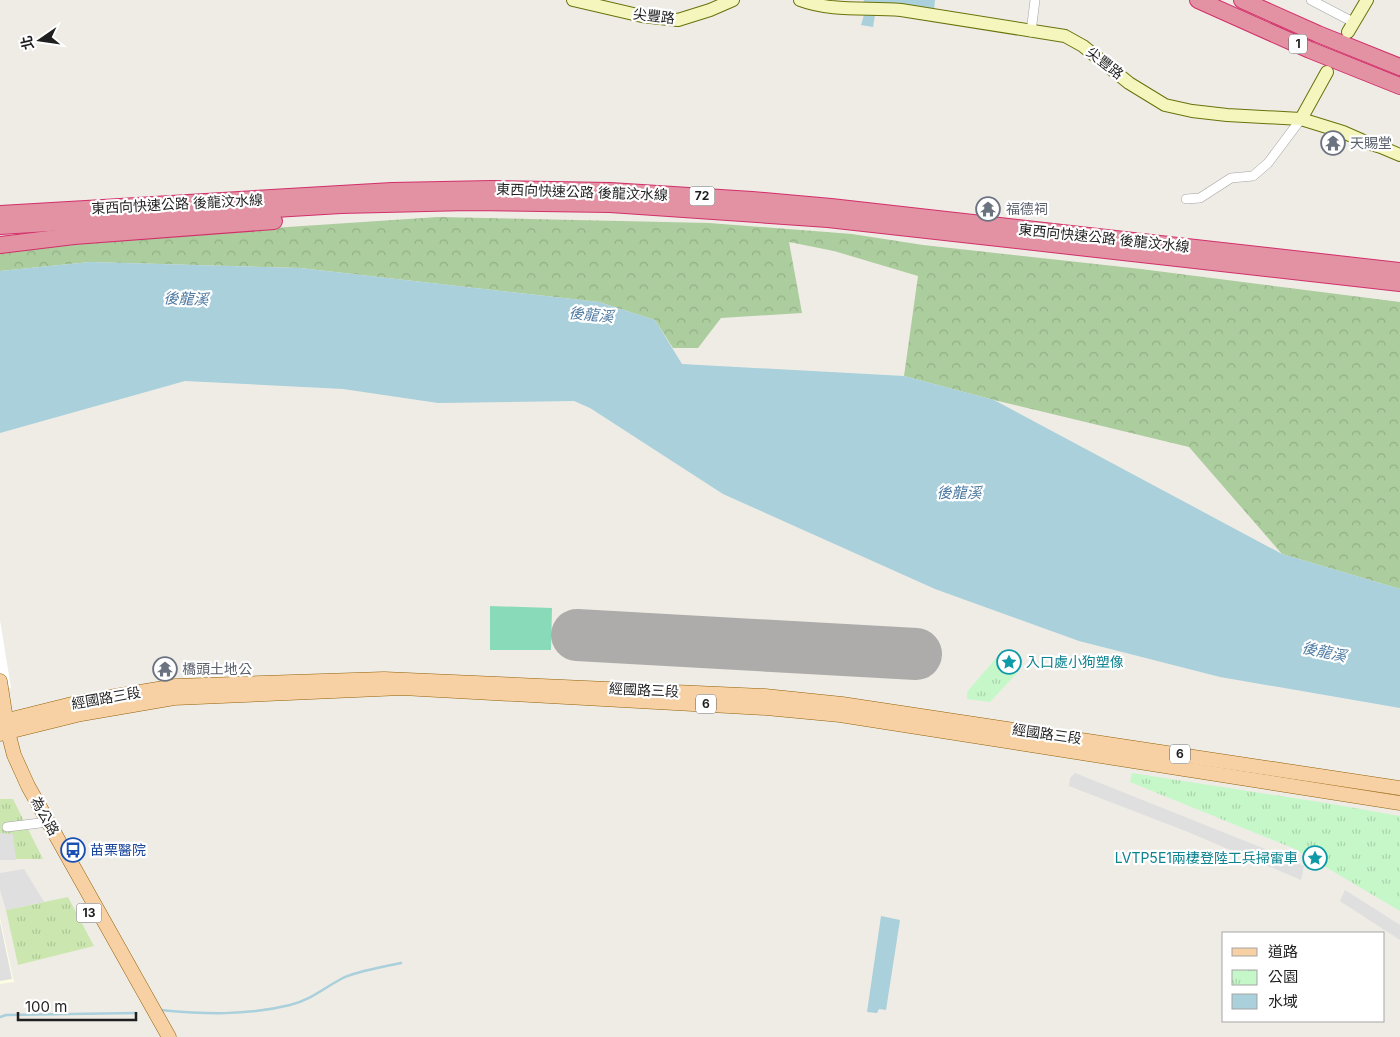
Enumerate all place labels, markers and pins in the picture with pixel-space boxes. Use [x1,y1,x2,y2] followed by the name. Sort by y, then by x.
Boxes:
[1320,130,1346,156] temple icon: 天賜堂
[1350,134,1392,151] place label: 天賜堂
[975,196,1001,222] temple icon: 福德祠
[1006,200,1048,217] place label: 福德祠
[996,649,1022,675] place icon: 入口處小狗塑像
[1026,653,1124,670] place label: 入口處小狗塑像
[152,656,178,682] temple icon: 橋頭土地公
[182,660,252,677] place label: 橋頭土地公
[60,837,86,863] bus stop icon: 苗栗醫院
[90,841,146,858] place label: 苗栗醫院
[1302,845,1328,871] place icon: LVTP5E1兩棲登陸工兵掃雷車
[1115,849,1298,866] place label: LVTP5E1兩棲登陸工兵掃雷車

